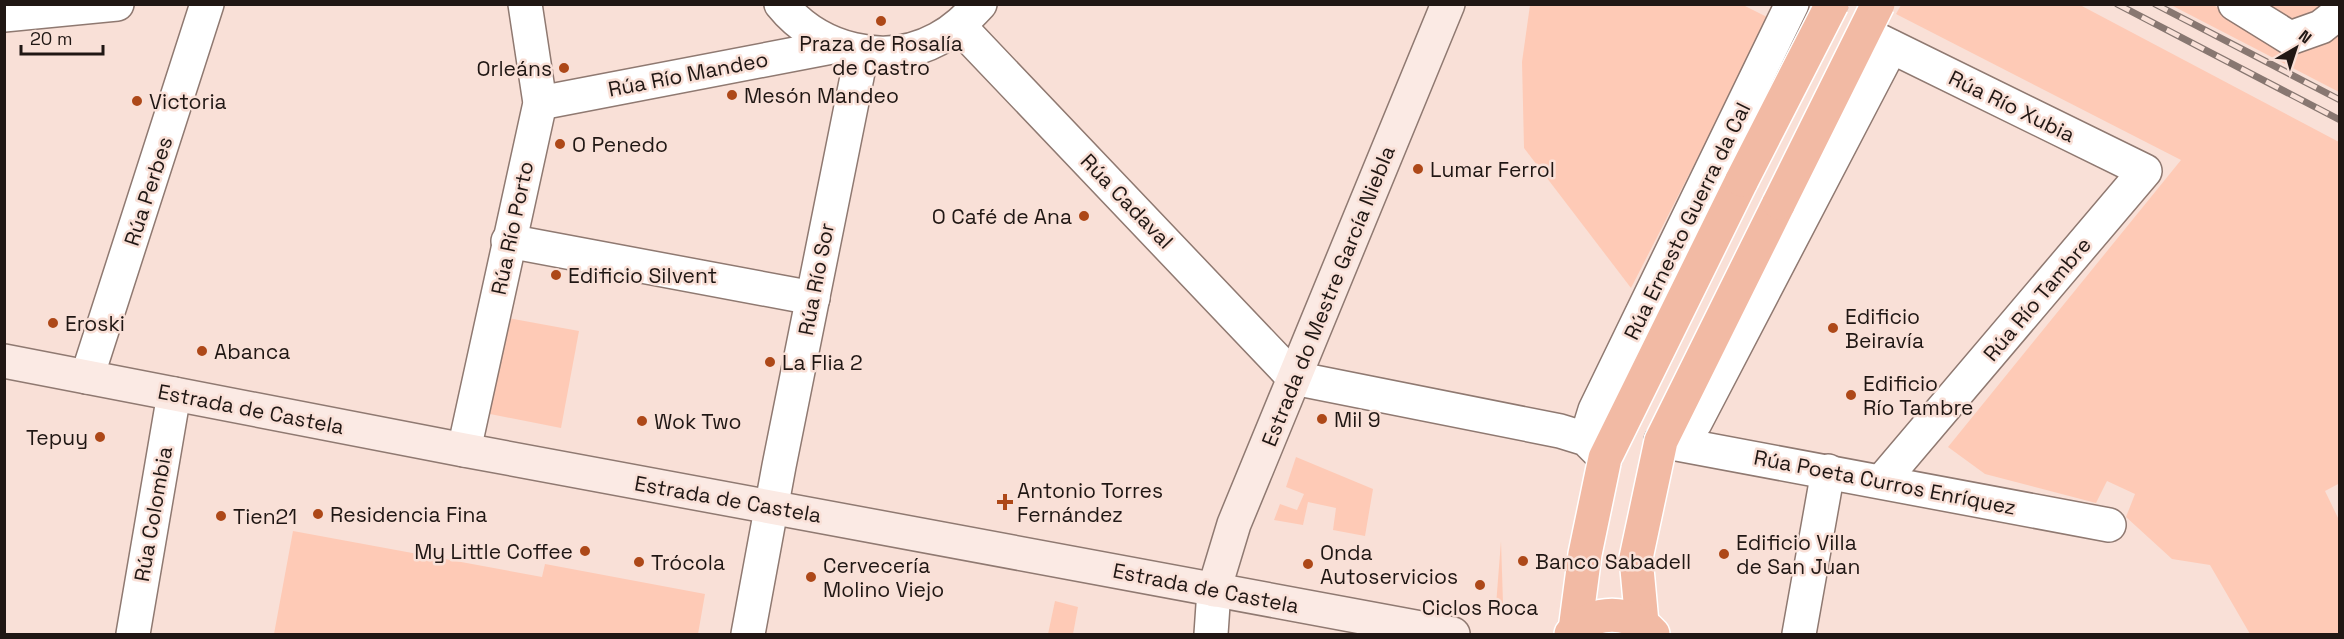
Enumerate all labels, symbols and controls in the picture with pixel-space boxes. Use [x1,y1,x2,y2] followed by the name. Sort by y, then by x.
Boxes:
[874,14,888,28] marker: Praza de Rosalía de Castro
[21,18,104,56] scale bar
[2266,18,2326,78] north arrow
[2294,25,2316,48] text: N
[30,27,73,50] text: 20 m
[799,30,963,81] place label: Praza de Rosalía de Castro
[606,45,770,103] street label: Rúa Río Mandeo
[476,55,552,82] place label: Orleáns
[557,61,571,75] marker: Orleáns
[1944,64,2080,148] street label: Rúa Río Xubia
[744,82,899,109] place label: Mesón Mandeo
[149,88,227,115] place label: Victoria
[725,88,739,102] marker: Mesón Mandeo
[130,94,144,108] marker: Victoria
[1618,98,1756,344] street label: Rúa Ernesto Guerra da Cal
[572,131,668,158] place label: O Penedo
[118,133,178,249] street label: Rúa Perbes
[553,137,567,151] marker: O Penedo
[1255,142,1401,450] street label: Estrada do Mestre García Niebla
[1075,148,1179,254] street label: Rúa Cadaval
[1430,156,1555,183] place label: Lumar Ferrol
[485,159,539,297] street label: Rúa Río Porto
[1411,162,1425,176] marker: Lumar Ferrol
[932,203,1072,230] place label: O Café de Ana
[1077,209,1091,223] marker: O Café de Ana
[792,220,840,338] street label: Rúa Río Sor
[1977,231,2097,367] street label: Rúa Río Tambre
[568,262,717,289] place label: Edificio Silvent
[549,268,563,282] marker: Edificio Silvent
[1845,303,1924,354] place label: Edificio Beiravía
[65,310,125,337] place label: Eroski
[46,316,60,330] marker: Eroski
[1826,321,1840,335] marker: Edificio Beiravía
[214,338,290,365] place label: Abanca
[195,344,209,358] marker: Abanca
[782,349,863,376] place label: La Flia 2
[763,355,777,369] marker: La Flia 2
[1863,370,1973,421] place label: Edificio Río Tambre
[156,378,346,440] street label: Estrada de Castela
[1844,388,1858,402] marker: Edificio Río Tambre
[1334,406,1381,433] place label: Mil 9
[654,408,742,435] place label: Wok Two
[1315,412,1329,426] marker: Mil 9
[635,414,649,428] marker: Wok Two
[26,424,88,451] place label: Tepuy
[93,430,107,444] marker: Tepuy
[1752,443,2018,521] street label: Rúa Poeta Curros Enríquez
[128,444,178,584] street label: Rúa Colombia
[632,469,824,529] street label: Estrada de Castela
[1017,477,1163,528] place label: Antonio Torres Fernández
[998,495,1012,509] marker: Antonio Torres Fernández
[330,501,487,528] place label: Residencia Fina
[233,503,297,530] place label: Tien21
[311,507,325,521] marker: Residencia Fina
[214,509,228,523] marker: Tien21
[1736,529,1860,580] place label: Edificio Villa de San Juan
[414,538,573,565] place label: My Little Coffee
[1320,539,1458,590] place label: Onda Autoservicios
[578,544,592,558] marker: My Little Coffee
[1717,547,1731,561] marker: Edificio Villa de San Juan
[1535,548,1691,575] place label: Banco Sabadell
[651,549,725,576] place label: Trócola
[823,552,944,603] place label: Cervecería Molino Viejo
[1516,554,1530,568] marker: Banco Sabadell
[632,555,646,569] marker: Trócola
[1111,557,1301,619] street label: Estrada de Castela
[1301,557,1315,571] marker: Onda Autoservicios
[804,570,818,584] marker: Cervecería Molino Viejo
[1473,578,1487,592] marker: Ciclos Roca
[1422,594,1538,621] place label: Ciclos Roca

